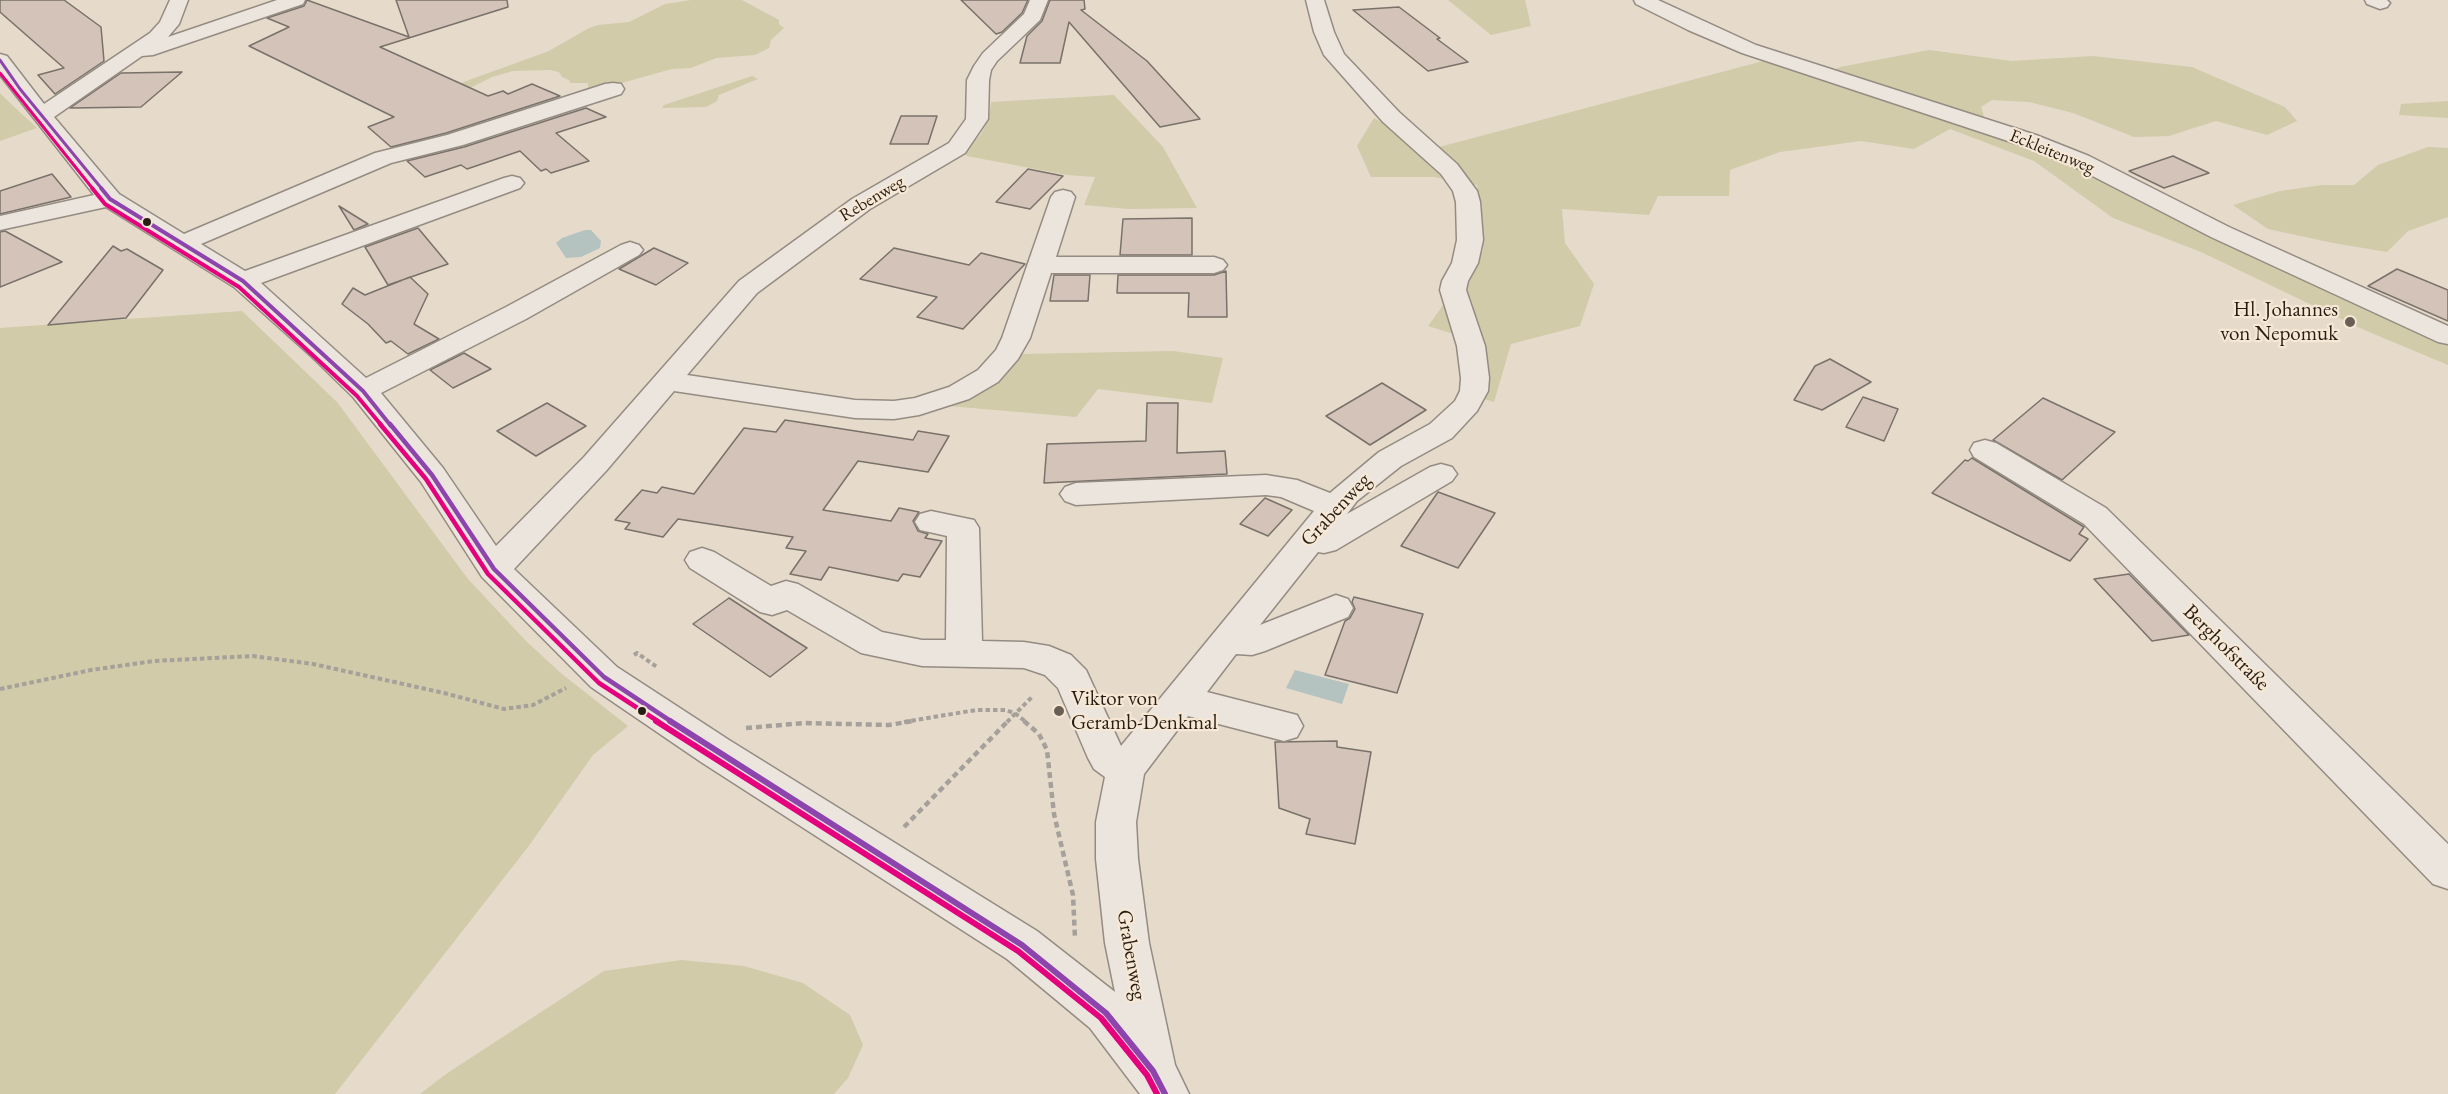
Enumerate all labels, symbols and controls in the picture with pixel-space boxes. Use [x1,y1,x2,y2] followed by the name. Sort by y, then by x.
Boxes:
[2006,125,2098,179] street label: Eckleitenweg
[836,171,908,227] street label: Rebenweg
[141,216,153,228] unlabelled marker
[2220,297,2338,347] place label: Hl. Johannes von Nepomuk
[2343,315,2357,329] marker: Hl. Johannes von Nepomuk
[1296,468,1376,552] street label: Grabenweg
[2177,599,2275,697] street label: Berghofstraße
[1071,686,1218,736] place label: Viktor von Geramb-Denkmal
[1052,704,1066,718] marker: Viktor von Geramb-Denkmal
[636,705,648,717] unlabelled marker
[1111,908,1151,1002] street label: Grabenweg

